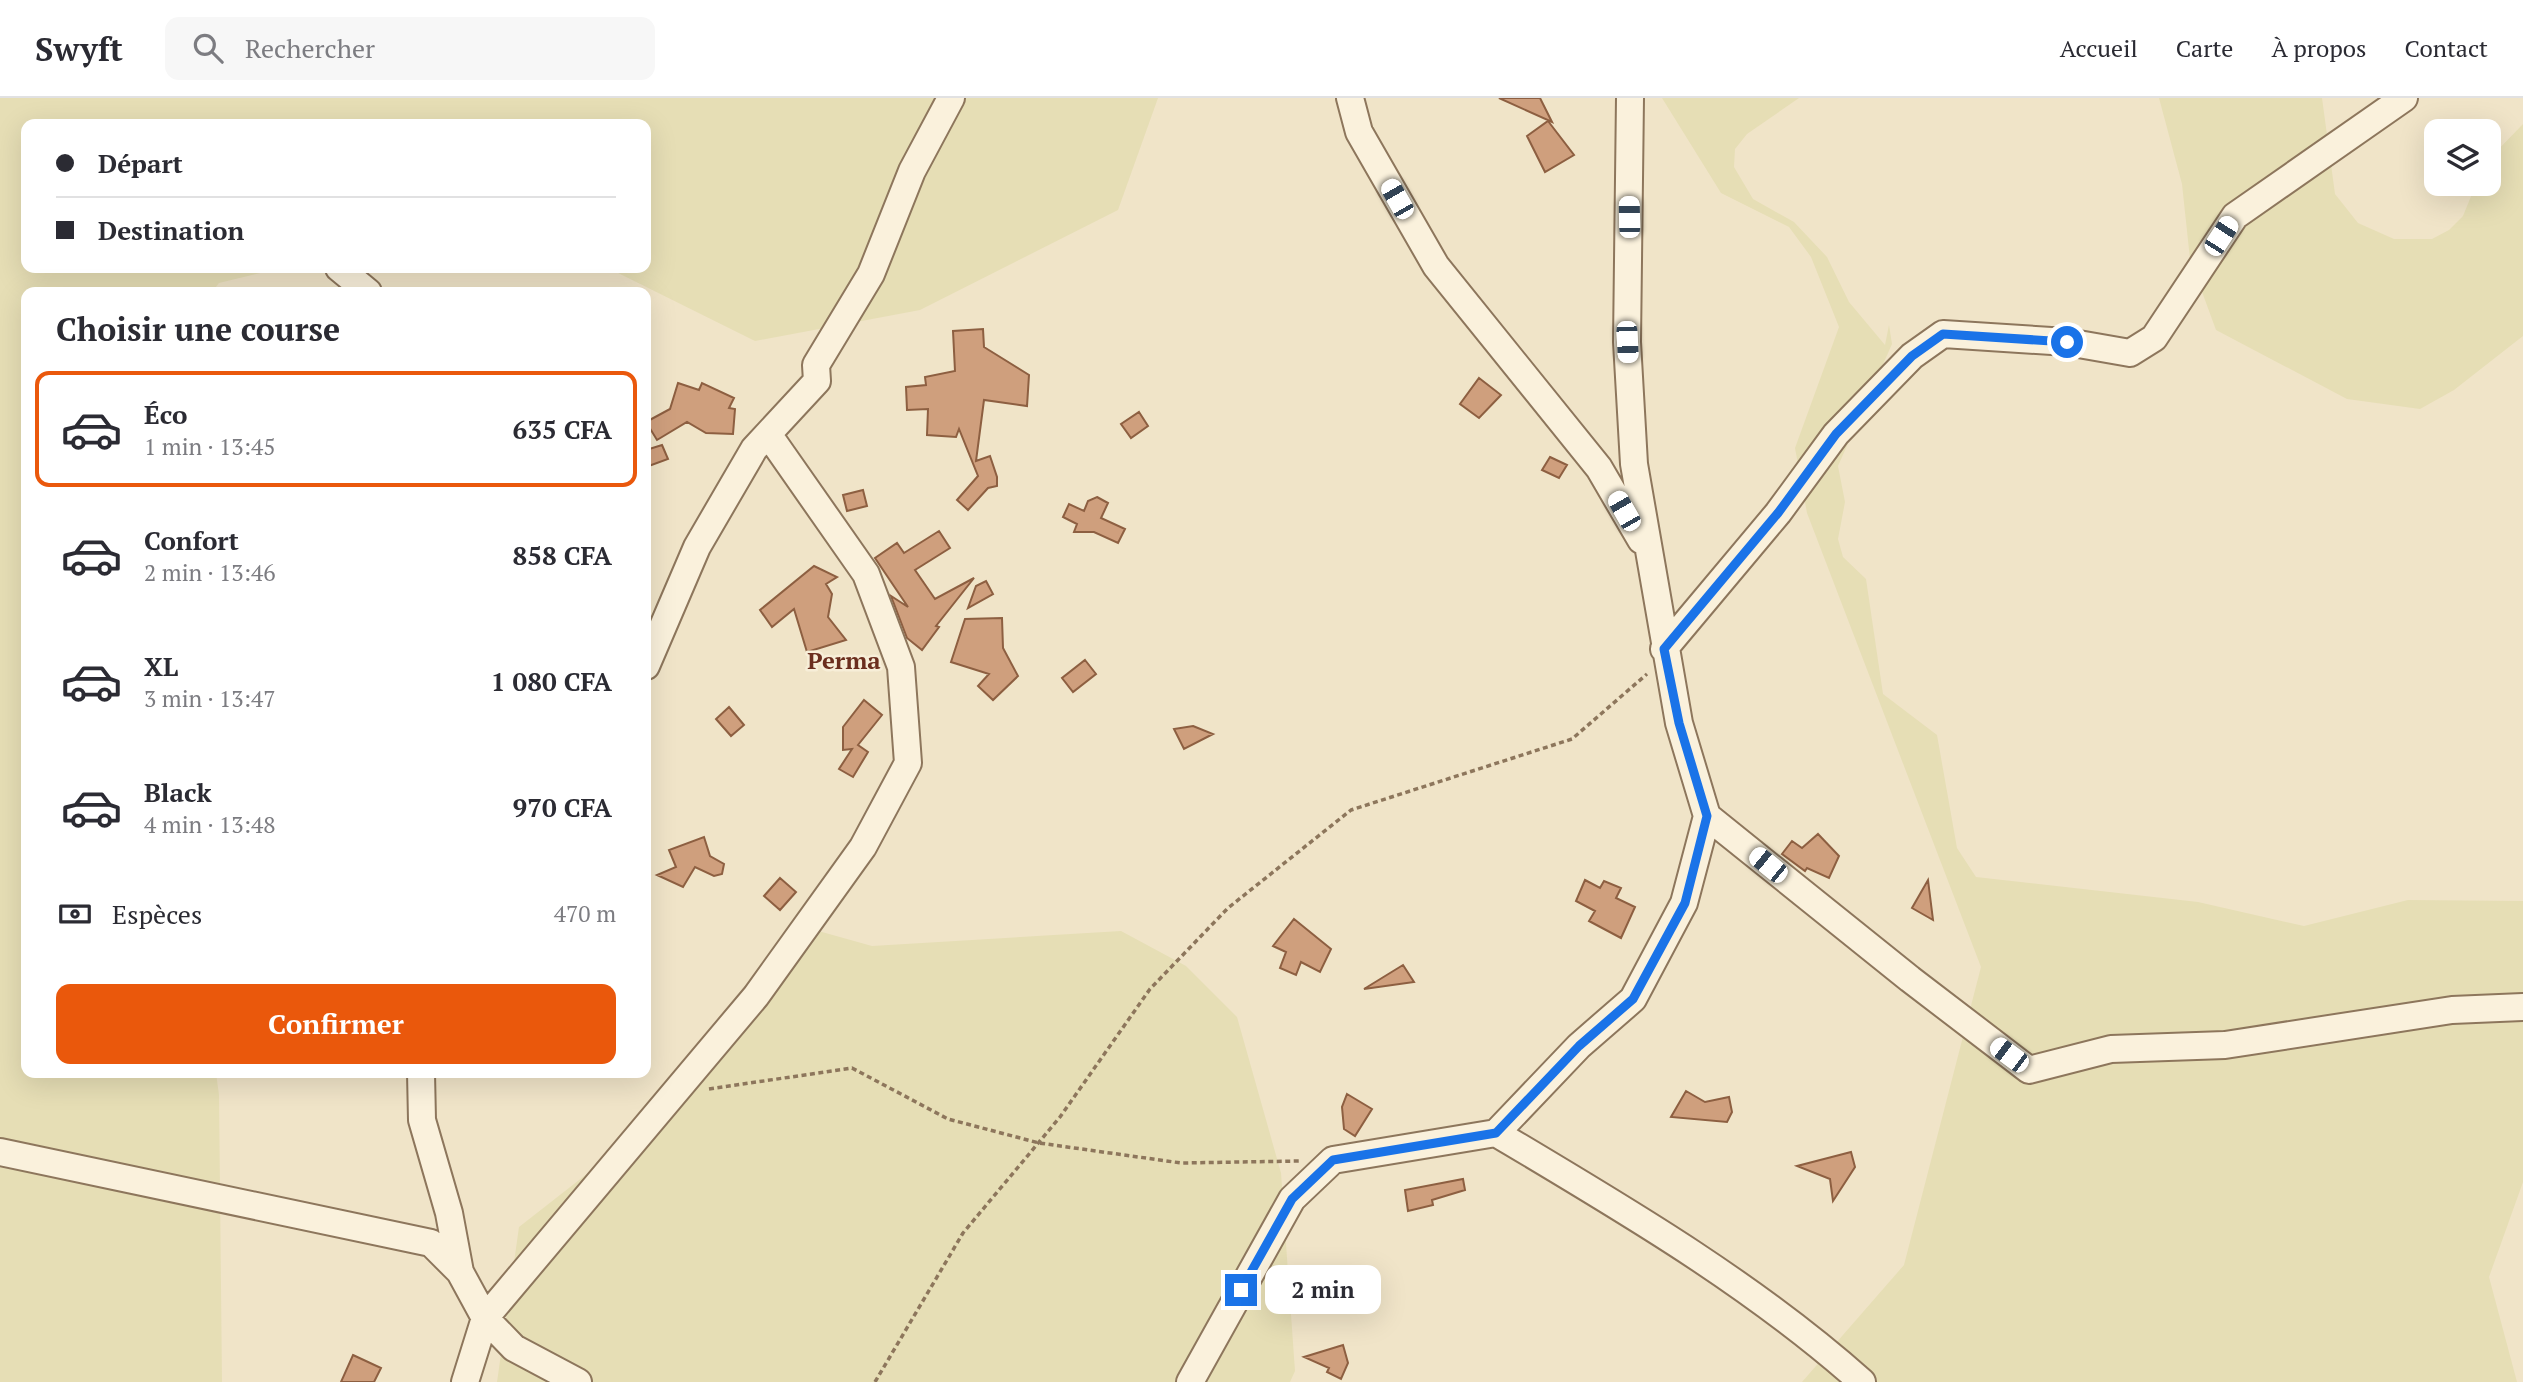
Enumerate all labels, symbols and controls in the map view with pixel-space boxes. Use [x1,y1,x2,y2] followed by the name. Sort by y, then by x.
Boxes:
[165,17,655,80] search box
[35,27,123,70] text: Swyft
[189,29,227,67] icon: search
[245,31,375,65] text: Rechercher
[2060,32,2138,64] text: Accueil
[2176,32,2233,64] text: Carte
[2271,32,2367,64] text: À propos
[2405,32,2488,64] text: Contact
[2424,119,2501,196] map controls
[2424,119,2501,196] button: layers
[98,146,183,180] text: Départ
[1378,176,1417,222] car
[1619,196,1640,238] car
[98,213,244,247] text: Destination
[2201,213,2242,259] car
[56,308,340,350] text: Choisir une course
[1616,320,1639,364] car
[2051,326,2083,358] route start
[144,397,187,431] text: Éco
[60,398,123,461] icon: car
[513,412,612,446] text: 635 CFA
[144,431,276,462] text: 1 min · 13:45
[1605,488,1644,534] car
[144,523,239,557] text: Confort
[60,524,123,587] icon: car
[513,538,612,572] text: 858 CFA
[144,557,276,588] text: 2 min · 13:46
[807,644,881,676] district label: Perma
[144,649,178,683] text: XL
[60,650,123,713] icon: car
[491,664,612,698] text: 1 080 CFA
[144,683,276,714] text: 3 min · 13:47
[144,775,212,809] text: Black
[60,776,123,839] icon: car
[513,790,612,824] text: 970 CFA
[144,809,276,840] text: 4 min · 13:48
[1746,844,1791,886] car
[56,895,94,933] icon: cash
[112,897,202,931] text: Espèces
[554,898,616,929] text: 470 m
[56,984,616,1064] button: Confirmer
[1986,1034,2033,1076] car
[1266,1266,1381,1314] callout: 2 min
[1225,1274,1257,1306] route end
[1292,1274,1354,1305] text: 2 min

